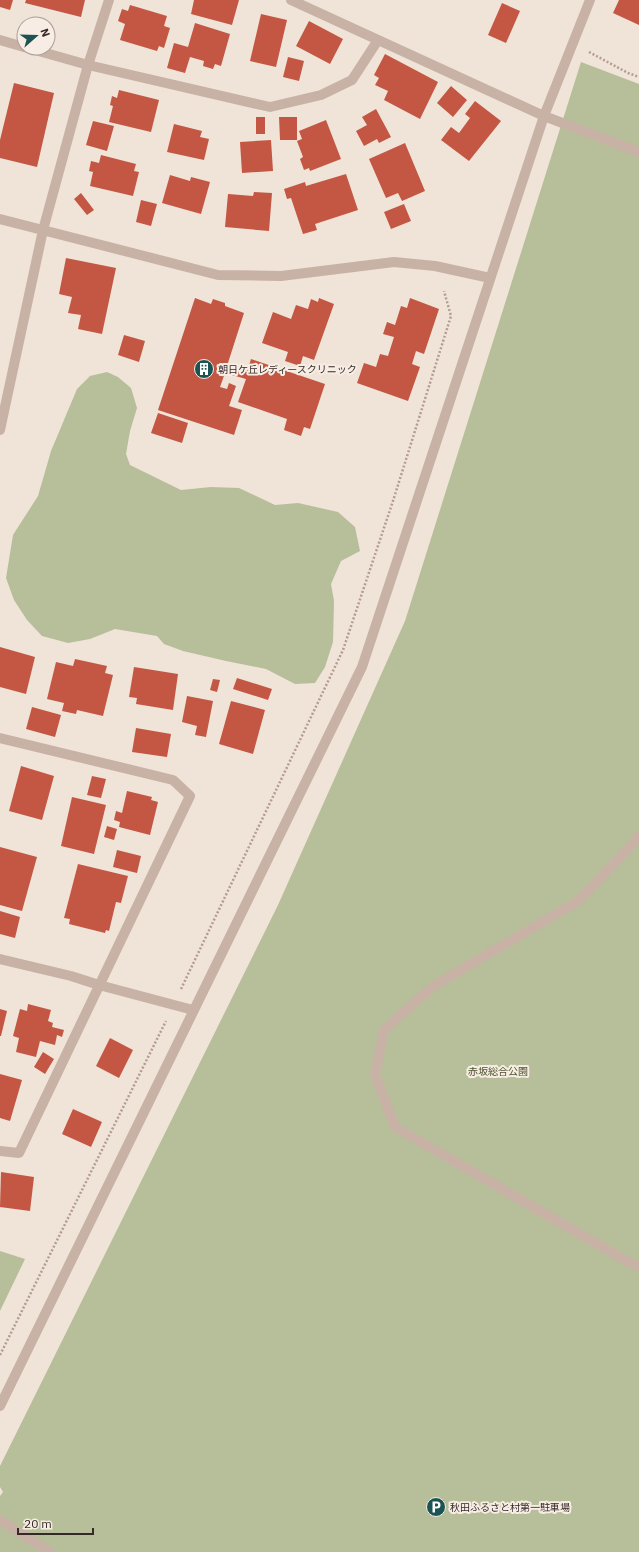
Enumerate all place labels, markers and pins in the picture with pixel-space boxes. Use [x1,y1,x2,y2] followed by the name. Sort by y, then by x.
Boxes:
[193,358,215,380] building icon: 朝日ケ丘レディースクリニック
[218,363,357,376] place label: 朝日ケ丘レディースクリニック
[425,1496,447,1518] parking icon: 秋田ふるさと村第一駐車場
[450,1501,570,1514] place label: 秋田ふるさと村第一駐車場

